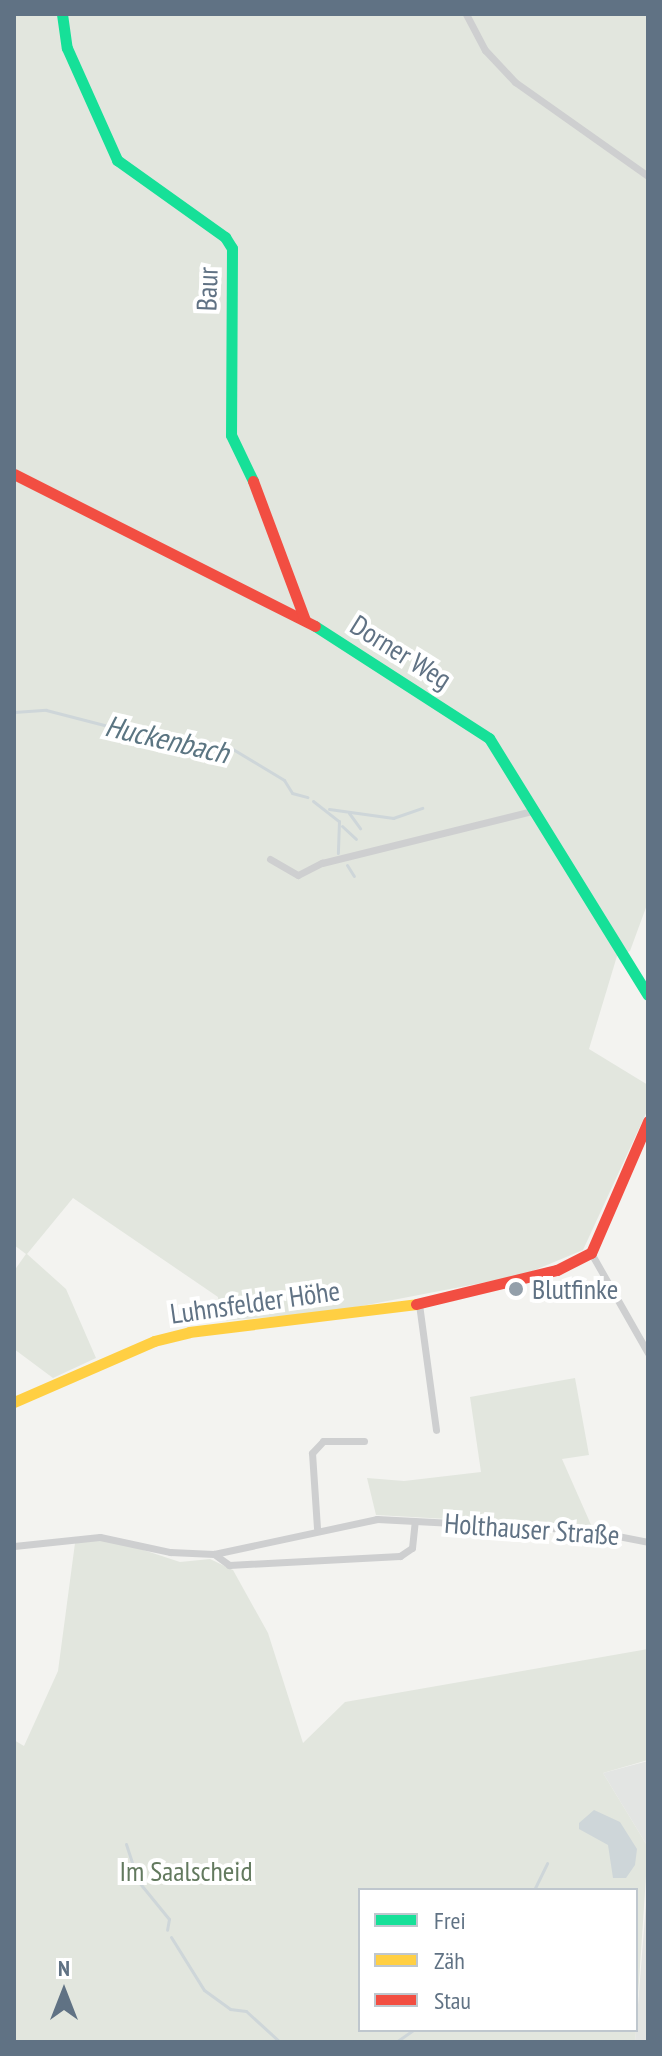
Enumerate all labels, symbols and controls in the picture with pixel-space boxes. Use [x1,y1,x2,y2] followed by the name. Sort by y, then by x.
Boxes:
[189,266,225,312] street label: Baur
[344,608,458,696] street label: Dorner Weg
[102,707,232,771] water label: Huckenbach
[532,1272,618,1306] place label: Blutfinke
[168,1273,342,1331] street label: Luhnsfelder Höhe
[507,1280,525,1298] marker: Blutfinke
[443,1506,621,1552] street label: Holthauser Straße
[119,1854,253,1888] park label: Im Saalscheid
[358,1888,638,2032] legend
[434,1905,466,1936] text: Frei
[434,1945,465,1976] text: Zäh
[24,1952,104,2032] north arrow
[58,1954,70,1982] text: N
[434,1985,471,2016] text: Stau

